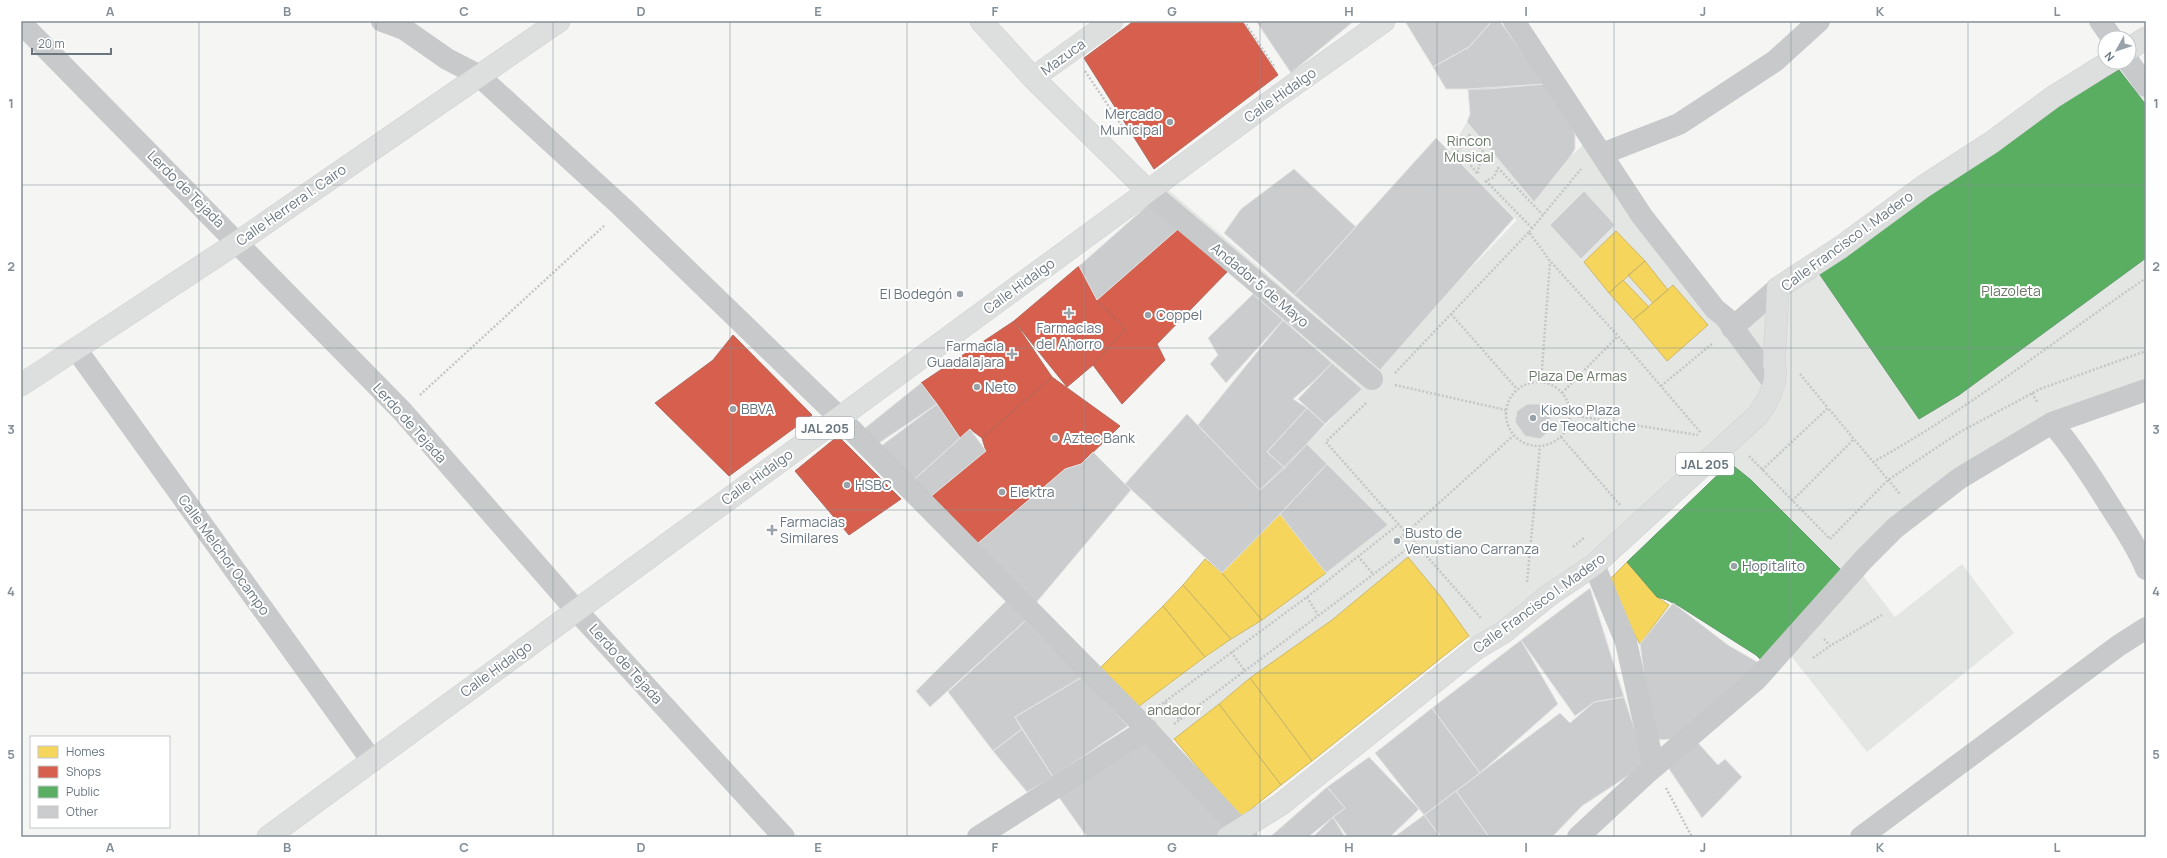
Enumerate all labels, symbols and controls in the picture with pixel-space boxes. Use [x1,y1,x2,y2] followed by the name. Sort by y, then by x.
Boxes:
[106,2,115,20] text: A
[283,2,291,20] text: B
[459,2,469,20] text: C
[636,2,646,20] text: D
[814,2,822,20] text: E
[992,2,999,20] text: F
[1167,2,1177,20] text: G
[1344,2,1354,20] text: H
[1524,2,1528,20] text: I
[1700,2,1706,20] text: J
[1876,2,1885,20] text: K
[2054,2,2061,20] text: L
[32,30,111,56] scale bar
[2097,30,2137,70] north arrow
[1037,34,1089,79] street label: Mazuca
[38,35,65,52] text: 20 m
[2101,49,2117,65] text: N
[1240,63,1320,126] street label: Calle Hidalgo
[8,94,14,112] text: 1
[2153,94,2159,112] text: 1
[1100,104,1162,139] place label: Mercado Municipal
[1165,117,1175,127] marker: Mercado Municipal
[1444,131,1494,166] park label: Rincon Musical
[144,146,229,231] street label: Lerdo de Tejada
[232,159,350,250] street label: Calle Herrera I. Cairo
[1777,186,1917,295] street label: Calle Francisco I. Madero
[1207,238,1313,331] street label: Andador 5 de Mayo
[979,253,1058,318] street label: Calle Hidalgo
[7,257,15,275] text: 2
[2152,257,2160,275] text: 2
[1981,281,2041,300] park label: Plazoleta
[880,284,952,303] place label: El Bodegón
[955,289,965,299] marker: El Bodegón
[1156,305,1202,324] place label: Coppel
[1064,308,1074,318] marker: Farmacias del Ahorro
[1143,310,1153,320] marker: Coppel
[1036,318,1102,353] place label: Farmacias del Ahorro
[927,336,1004,371] place label: Farmacia Guadalajara
[1007,349,1017,359] marker: Farmacia Guadalajara
[1529,366,1627,385] park label: Plaza De Armas
[985,377,1016,396] place label: Neto
[369,379,451,467] street label: Lerdo de Tejada
[972,382,982,392] marker: Neto
[741,399,774,418] place label: BBVA
[1541,400,1636,435] place label: Kiosko Plaza de Teocaltiche
[728,404,738,414] marker: BBVA
[1528,413,1538,423] marker: Kiosko Plaza de Teocaltiche
[796,417,854,439] road number: JAL 205
[7,420,15,438] text: 3
[2152,420,2160,438] text: 3
[1063,428,1136,447] place label: Aztec Bank
[1050,433,1060,443] marker: Aztec Bank
[717,444,796,509] street label: Calle Hidalgo
[1676,453,1734,475] road number: JAL 205
[855,475,892,494] place label: HSBC
[842,480,852,490] marker: HSBC
[1010,482,1055,501] place label: Elektra
[997,487,1007,497] marker: Elektra
[174,491,275,619] street label: Calle Melchor Ocampo
[780,512,845,547] place label: Farmacias Similares
[1405,523,1539,558] place label: Busto de Venustiano Carranza
[767,525,777,535] marker: Farmacias Similares
[1392,536,1402,546] marker: Busto de Venustiano Carranza
[1469,548,1609,657] street label: Calle Francisco I. Madero
[1742,556,1805,575] place label: Hopitalito
[1729,561,1739,571] marker: Hopitalito
[7,582,15,600] text: 4
[2152,582,2160,600] text: 4
[585,620,667,708] street label: Lerdo de Tejada
[456,636,535,701] street label: Calle Hidalgo
[1147,700,1201,719] park label: andador
[30,736,170,828] legend
[66,743,105,760] text: Homes
[7,745,15,763] text: 5
[2152,745,2160,763] text: 5
[66,763,101,780] text: Shops
[66,783,100,800] text: Public
[66,803,99,820] text: Other
[106,838,115,856] text: A
[283,838,291,856] text: B
[459,838,469,856] text: C
[636,838,646,856] text: D
[814,838,822,856] text: E
[992,838,999,856] text: F
[1167,838,1177,856] text: G
[1344,838,1354,856] text: H
[1524,838,1528,856] text: I
[1700,838,1706,856] text: J
[1876,838,1885,856] text: K
[2054,838,2061,856] text: L

